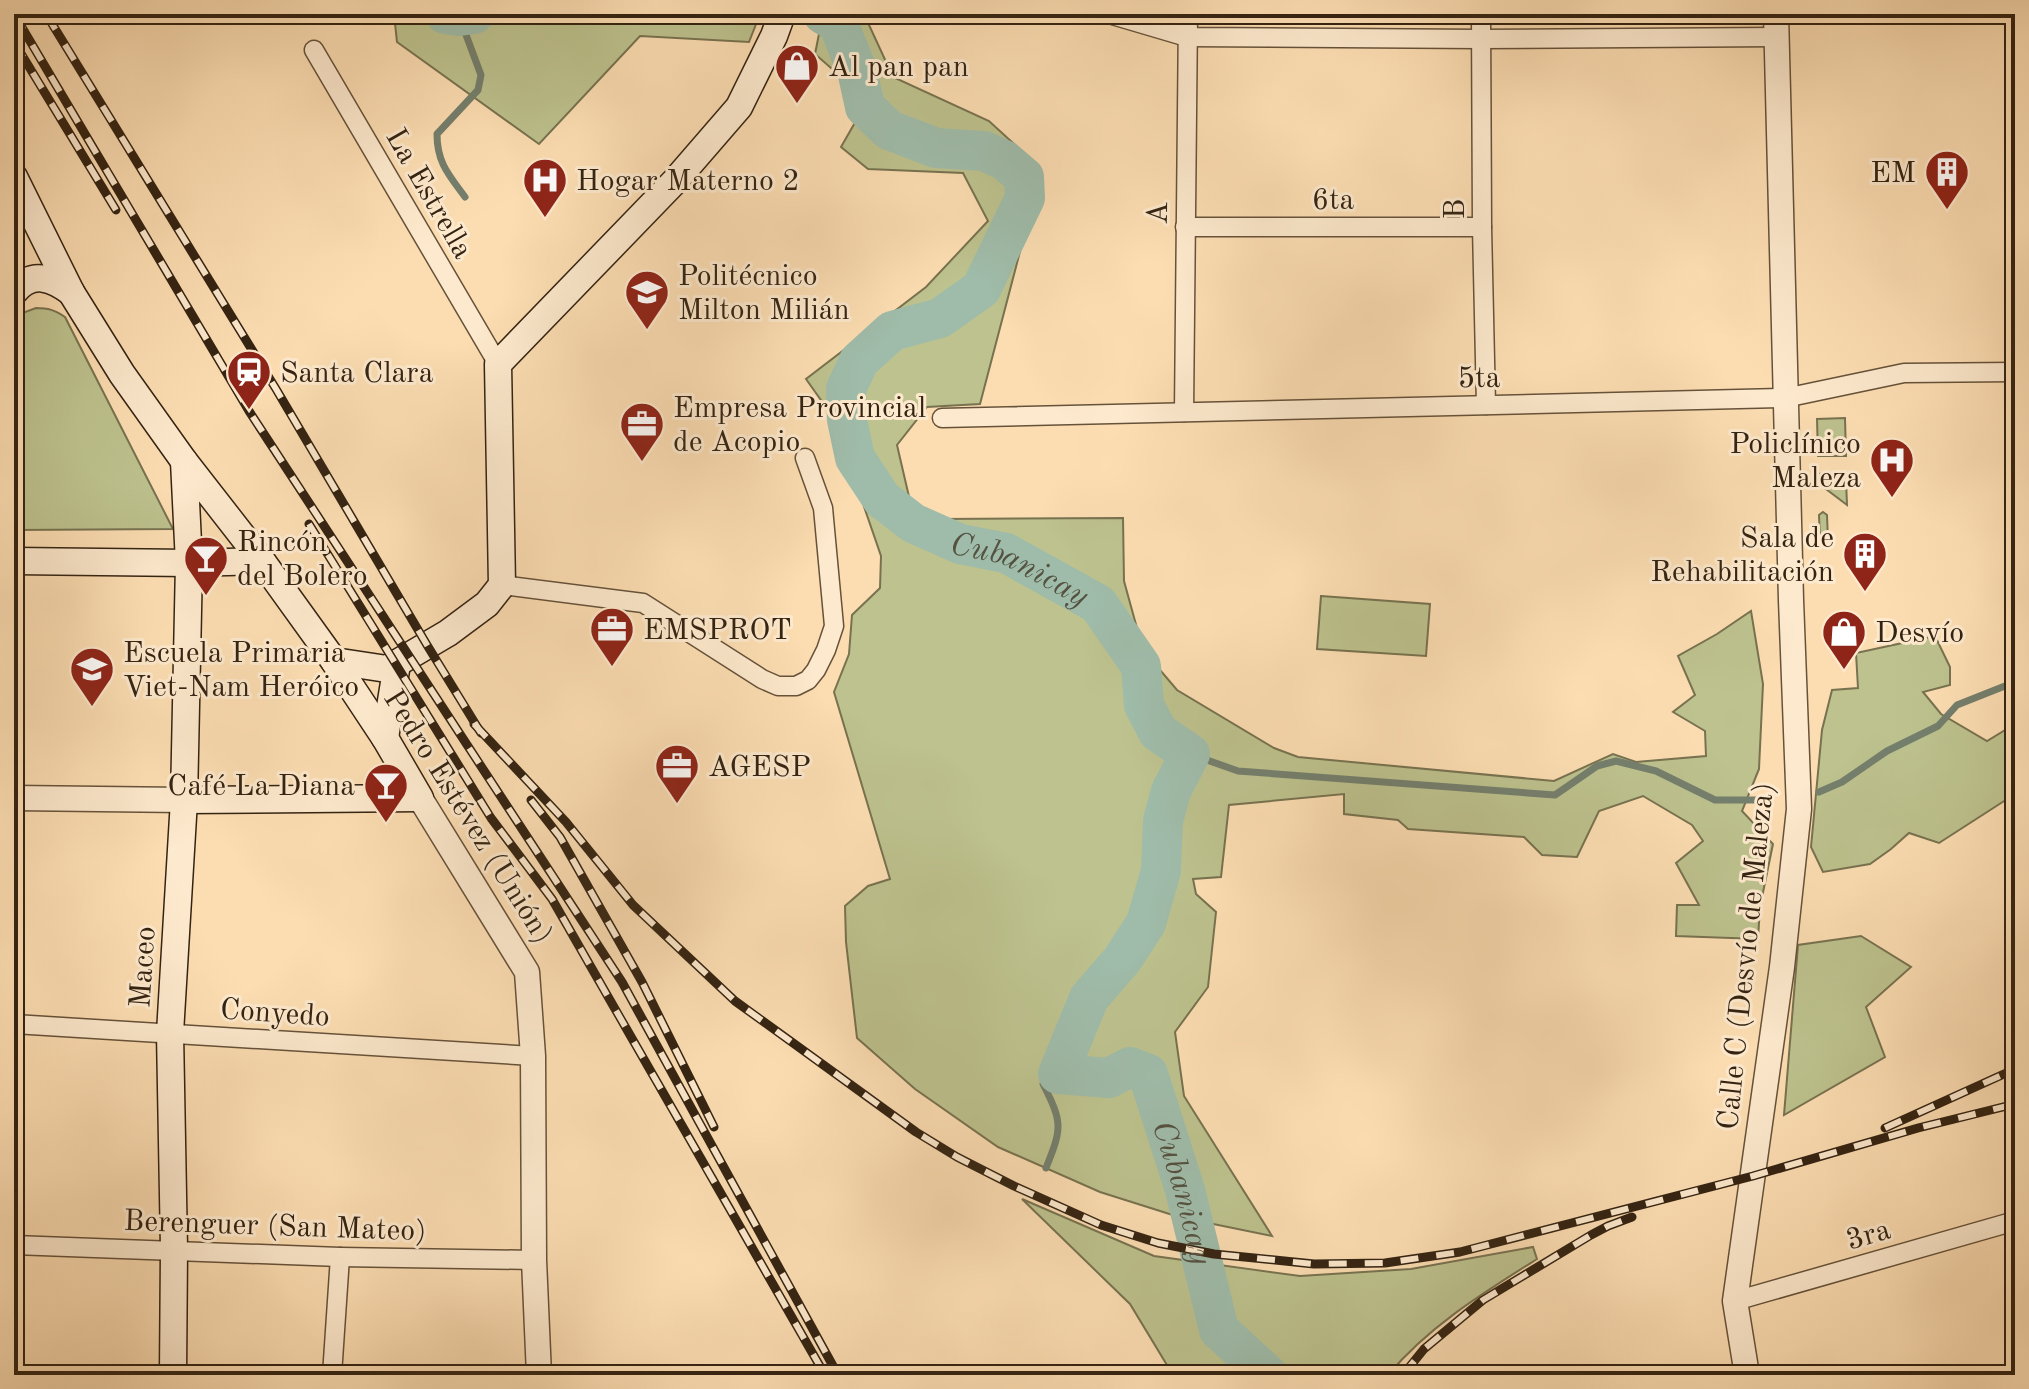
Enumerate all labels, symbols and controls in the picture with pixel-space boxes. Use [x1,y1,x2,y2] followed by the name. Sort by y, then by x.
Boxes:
[773,42,821,105] shop icon: Al pan pan
[828,53,969,83] place label: Al pan pan
[379,124,478,264] street label: La Estrella
[1923,148,1971,211] building icon: EM
[521,156,569,219] hospital icon: Hogar Materno 2
[1870,159,1916,189] place label: EM
[576,167,800,197] place label: Hogar Materno 2
[1312,186,1355,216] street label: 6ta
[1441,199,1471,219] street label: B
[1144,201,1174,225] street label: A
[678,262,850,326] place label: Politécnico Milton Milián
[623,268,671,331] school or university icon: Politécnico Milton Milián
[225,348,273,411] station icon: Santa Clara
[280,359,434,389] place label: Santa Clara
[1457,364,1501,394] street label: 5ta
[673,394,926,458] place label: Empresa Provincial de Acopio
[618,400,666,463] office icon: Empresa Provincial de Acopio
[1730,430,1861,494] place label: Policlínico Maleza
[1868,436,1916,499] hospital icon: Policlínico Maleza
[1650,524,1834,588] place label: Sala de Rehabilitación
[237,528,368,592] place label: Rincón del Bolero
[947,529,1094,615] water label: Cubanicay
[1841,530,1889,593] building icon: Sala de Rehabilitación
[182,534,230,597] bar icon: Rincón del Bolero
[588,605,636,668] office icon: EMSPROT
[1820,608,1868,671] shop icon: Desvío
[643,616,792,646] place label: EMSPROT
[1875,619,1964,649] place label: Desvío
[123,639,359,703] place label: Escuela Primaria Viet-Nam Heróico
[68,645,116,708] school or university icon: Escuela Primaria Viet-Nam Heróico
[377,685,558,949] street label: Pedro Estévez (Unión)
[653,742,701,805] office icon: AGESP
[708,753,811,783] place label: AGESP
[362,761,410,824] bar icon: Café La Diana
[167,772,355,802] place label: Café La Diana
[1714,781,1780,1131] street label: Calle C (Desvío de Maleza)
[126,925,162,1009] street label: Maceo
[219,995,331,1033] street label: Conyedo
[1145,1117,1216,1269] water label: Cubanicay
[123,1207,427,1247] street label: Berenguer (San Mateo)
[1843,1215,1894,1256] street label: 3ra

